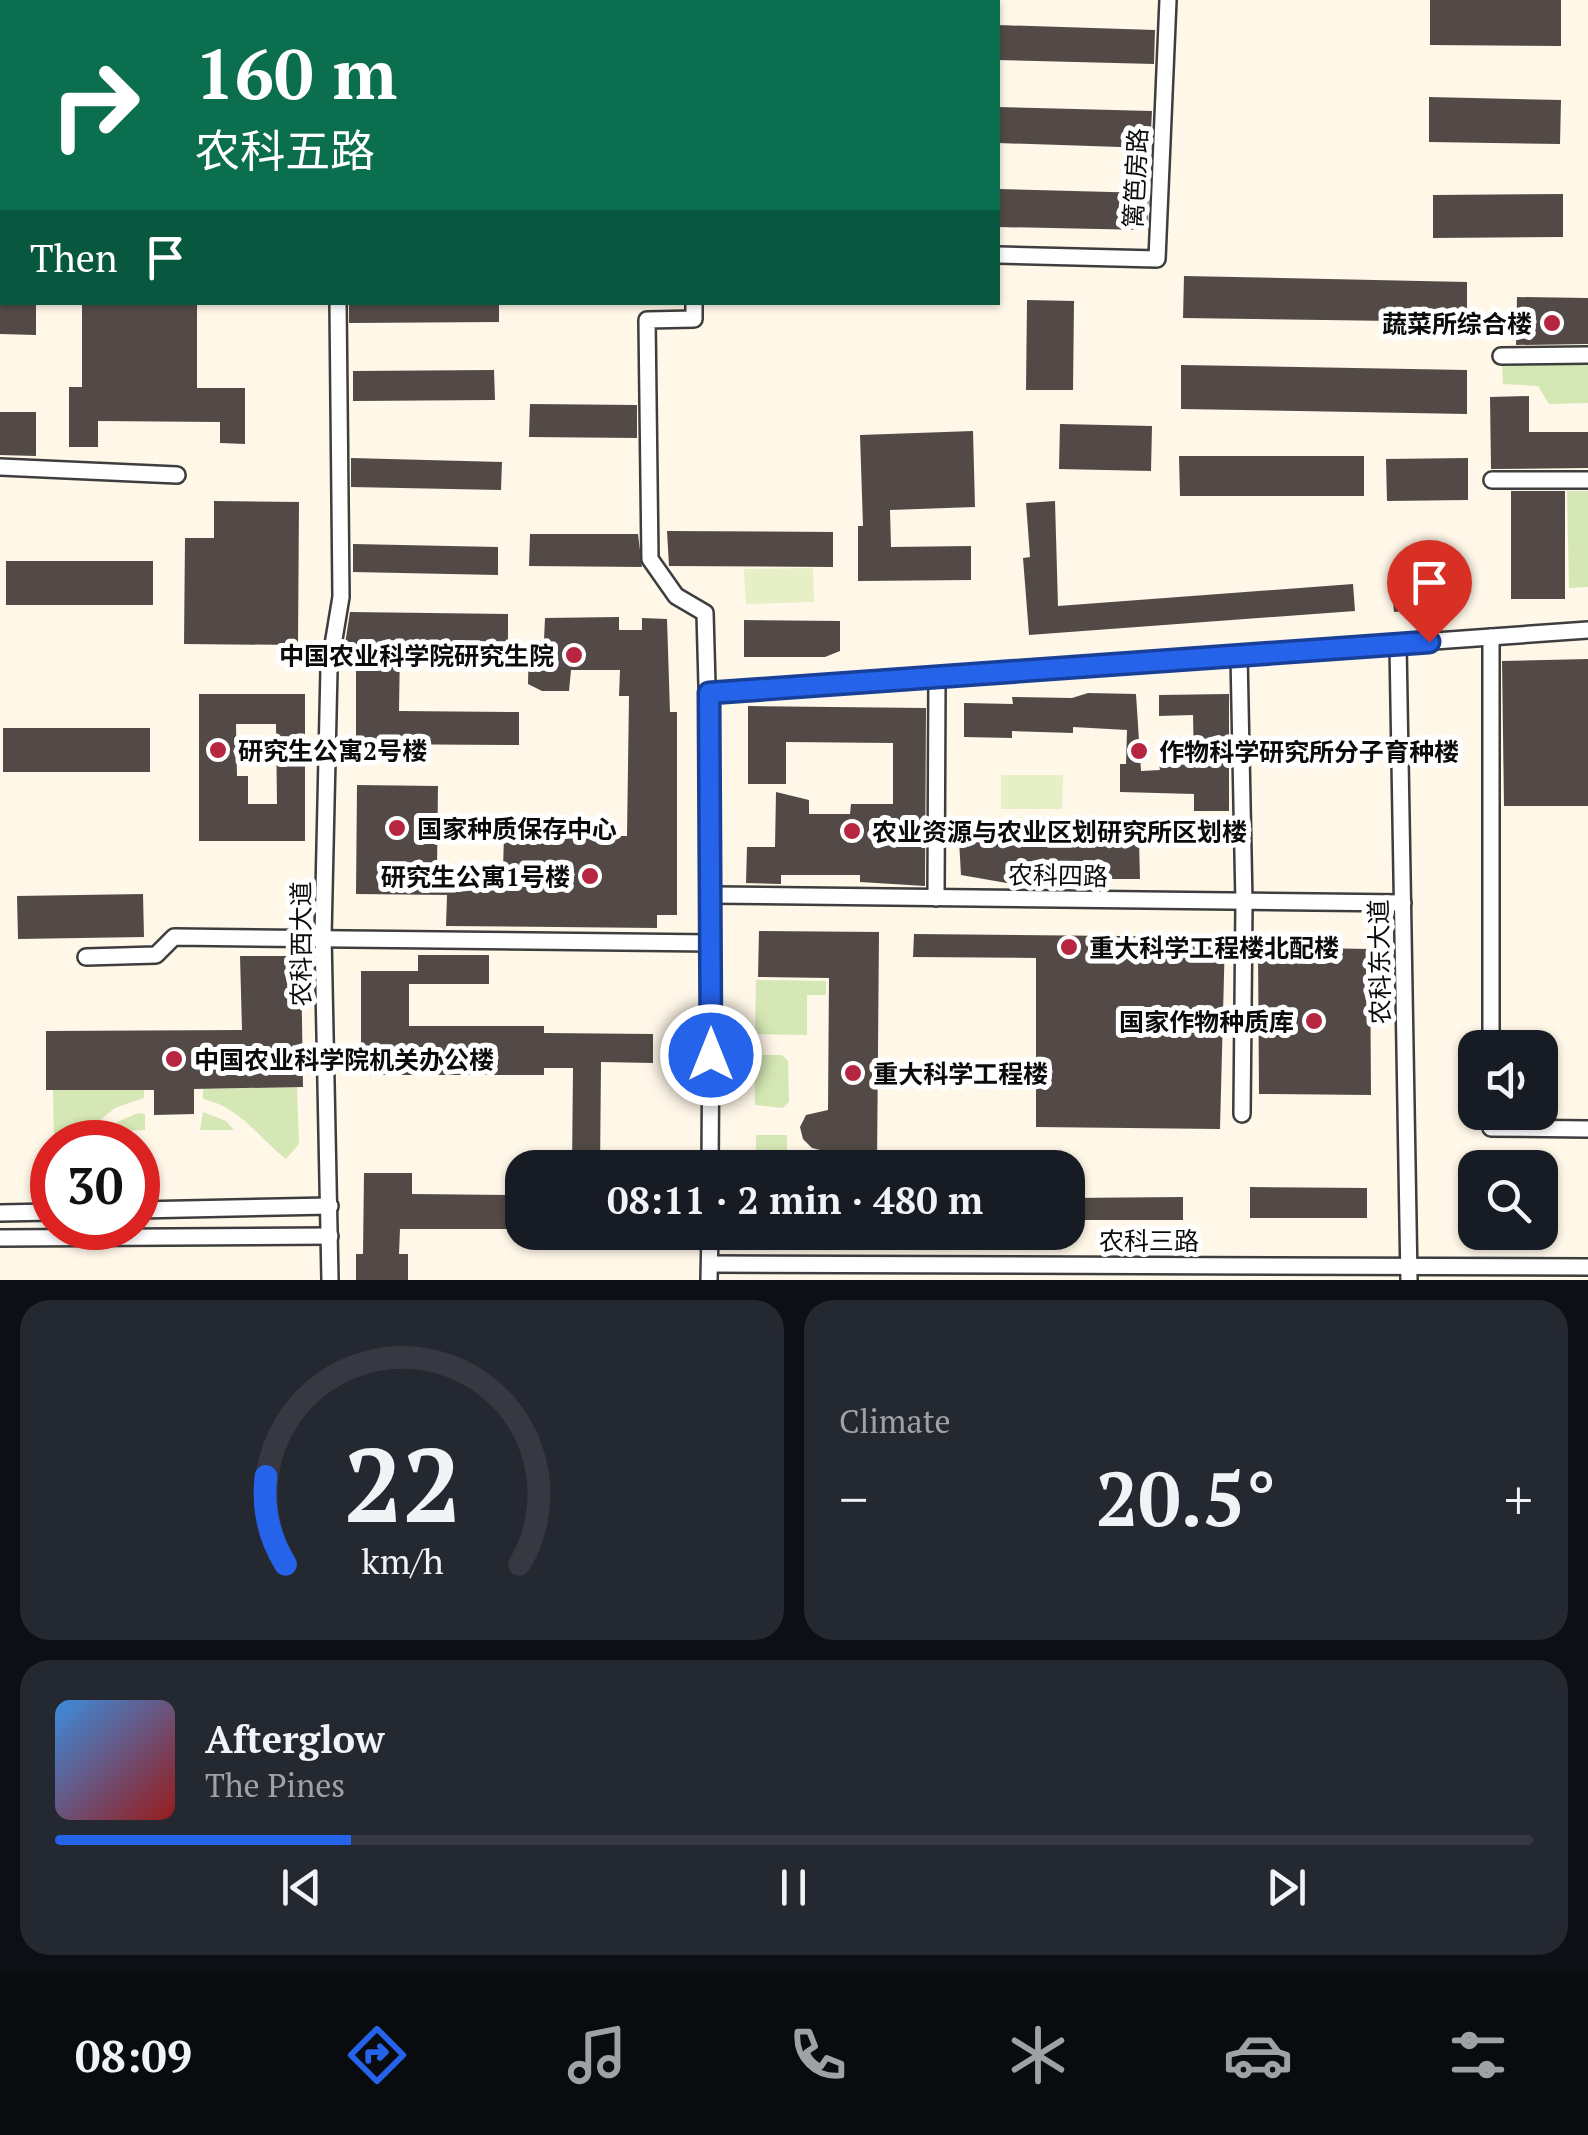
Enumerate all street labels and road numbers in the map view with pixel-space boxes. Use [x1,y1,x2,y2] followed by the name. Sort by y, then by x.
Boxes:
[1116,127,1154,229] street label: 篱笆房路
[1008,858,1108,892] street label: 农科四路
[284,881,317,1007] street label: 农科西大道
[1361,899,1397,1025] street label: 农科东大道
[1099,1224,1199,1257] street label: 农科三路

